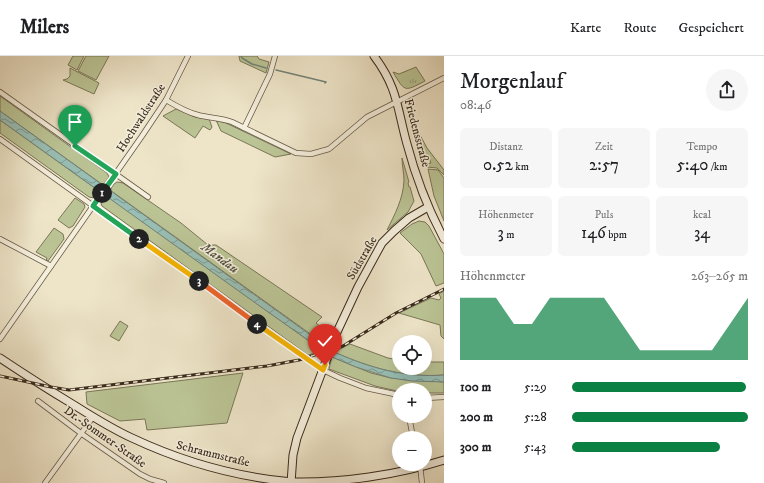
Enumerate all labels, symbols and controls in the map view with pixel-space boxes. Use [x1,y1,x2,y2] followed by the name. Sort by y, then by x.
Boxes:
[20,16,69,39] text: Milers
[570,19,601,37] text: Karte
[623,19,656,37] text: Route
[678,19,744,37] text: Gespeichert
[460,68,564,95] text: Morgenlauf
[706,69,748,111] button: share
[113,81,169,155] street label: Hochwaldstraße
[401,97,433,169] street label: Friedensstraße
[460,97,491,113] text: 08:46
[58,105,92,146] pin
[64,111,86,133] icon: arrive
[489,140,523,154] text: Distanz
[595,140,613,154] text: Zeit
[687,140,717,154] text: Tempo
[483,154,513,176] text: 0.52
[589,154,619,176] text: 2:57
[677,154,708,176] text: 5:40
[513,160,529,174] text: km
[708,160,727,174] text: /km
[92,183,112,203] pin: 1
[100,186,104,200] text: 1
[478,208,534,222] text: Höhenmeter
[595,208,613,222] text: Puls
[693,208,711,222] text: kcal
[498,222,504,244] text: 3
[581,222,606,244] text: 146
[694,222,710,244] text: 34
[504,228,514,242] text: m
[606,228,627,242] text: bpm
[129,229,149,249] pin: 2
[136,232,142,246] text: 2
[344,234,380,282] street label: Südstraße
[197,239,242,277] water label: Mandau
[460,268,525,284] text: Höhenmeter
[691,268,748,284] text: 263–265 m
[189,271,209,291] pin: 3
[197,274,201,288] text: 3
[247,314,267,334] pin: 4
[254,317,260,331] text: 4
[308,324,342,365] pin
[314,330,336,352] icon: check
[392,335,432,471] map controls
[392,335,432,375] button: locate
[460,379,491,395] text: 100 m
[524,379,547,395] text: 5:29
[392,383,432,423] button: +
[61,403,149,471] street label: Dr.-Sommer-Straße
[460,409,493,425] text: 200 m
[524,409,547,425] text: 5:28
[392,431,432,471] button: −
[175,438,251,470] street label: Schrammstraße
[460,439,491,455] text: 300 m
[524,439,546,455] text: 5:43

